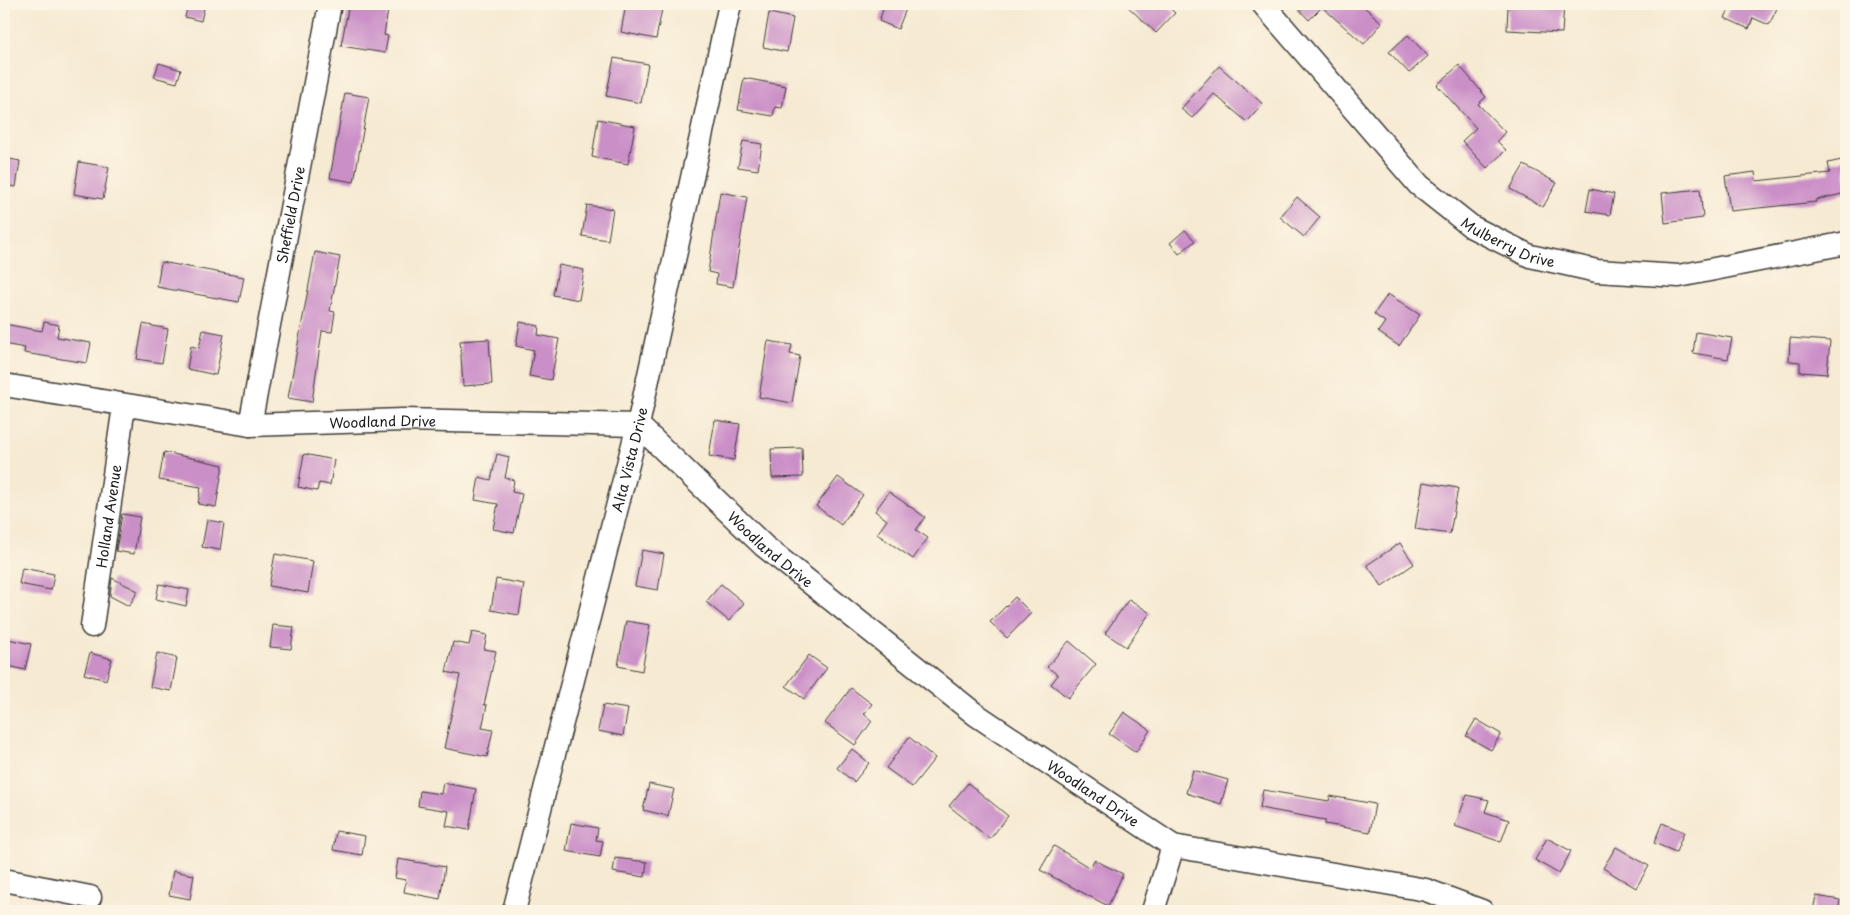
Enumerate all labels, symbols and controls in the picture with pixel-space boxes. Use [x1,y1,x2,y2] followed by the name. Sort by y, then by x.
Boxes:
[270,164,309,265] street label: Sheffield Drive
[1457,212,1557,272] street label: Mulberry Drive
[606,405,652,514] street label: Alta Vista Drive
[329,409,436,433] street label: Woodland Drive
[90,463,126,569] street label: Holland Avenue
[723,506,818,592] street label: Woodland Drive
[1043,754,1144,831] street label: Woodland Drive

